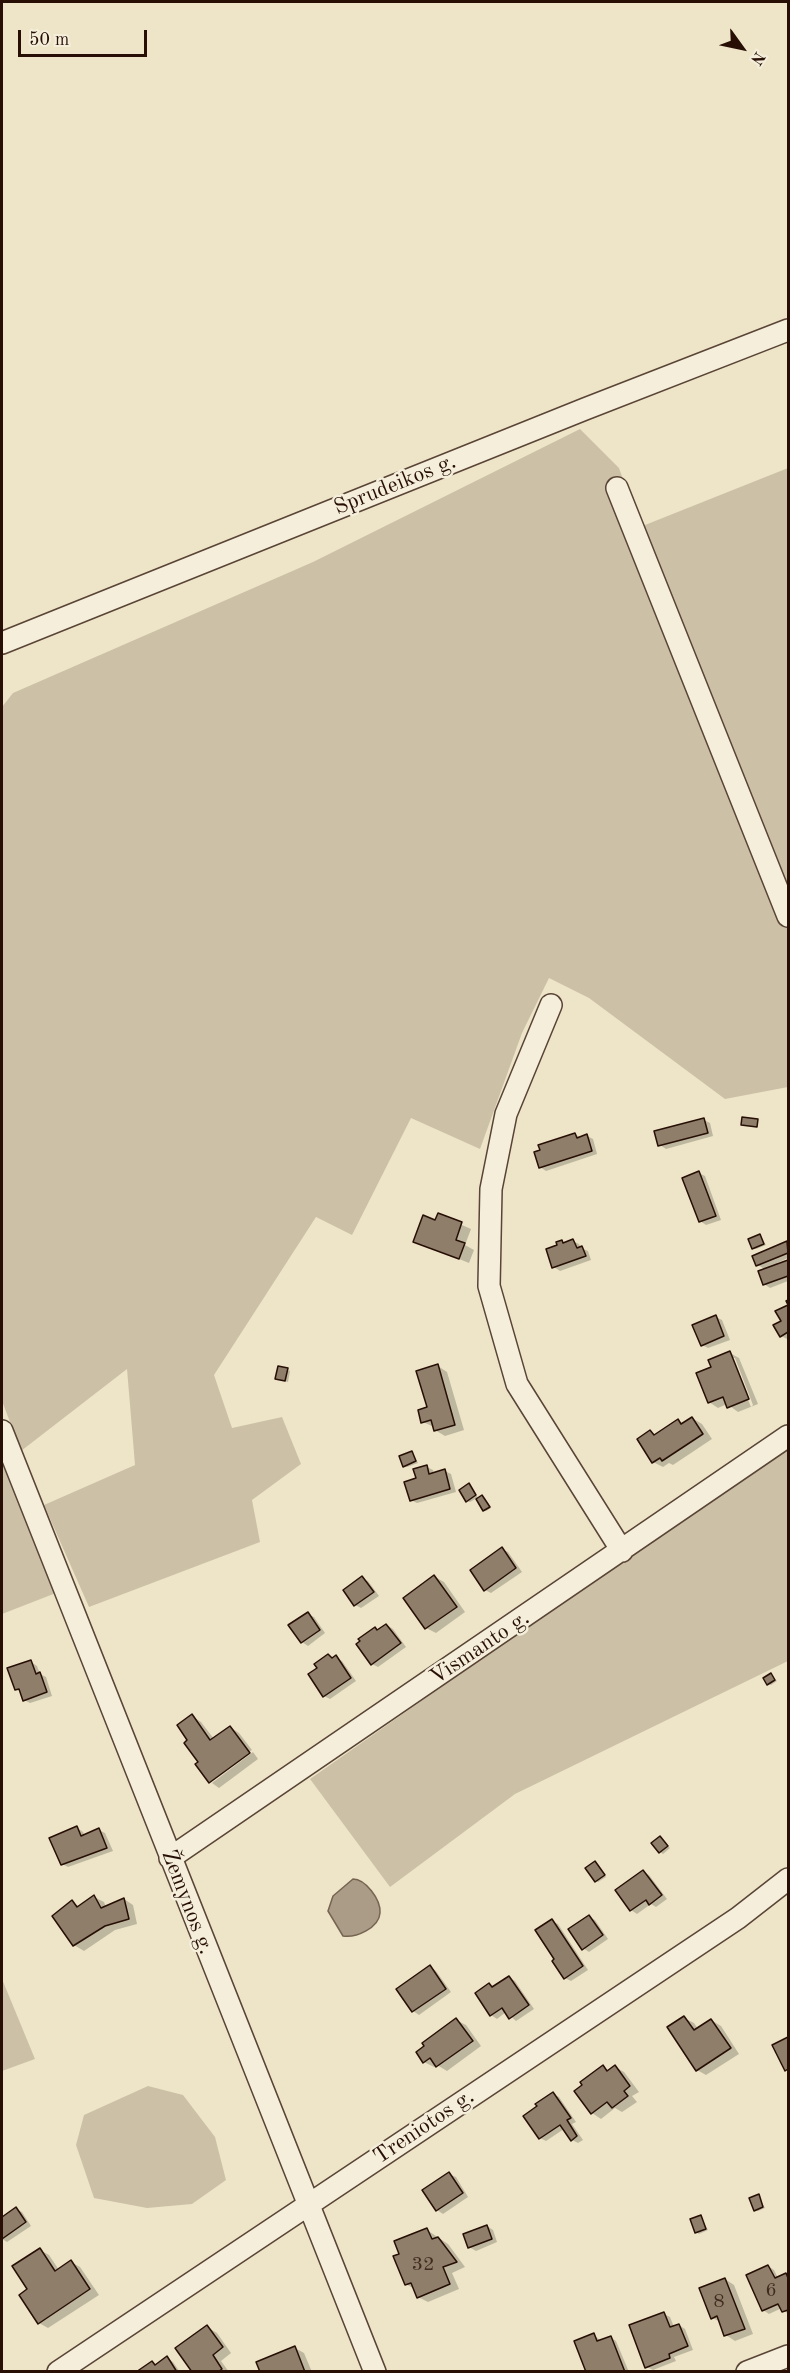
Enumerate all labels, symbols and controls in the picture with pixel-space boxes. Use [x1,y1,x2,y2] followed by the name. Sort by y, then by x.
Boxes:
[21,18,150,56] scale bar
[712,18,772,78] north arrow
[29,31,69,49] text: 50 m
[747,48,767,67] text: N
[330,449,460,521] street label: Sprudeikos g.
[425,1605,535,1691] street label: Vismanto g.
[155,1846,219,1958] street label: Žemynos g.
[369,2084,479,2170] street label: Treniotos g.
[411,2253,435,2277] house number: 32
[765,2279,777,2303] house number: 6
[713,2290,725,2314] house number: 8

